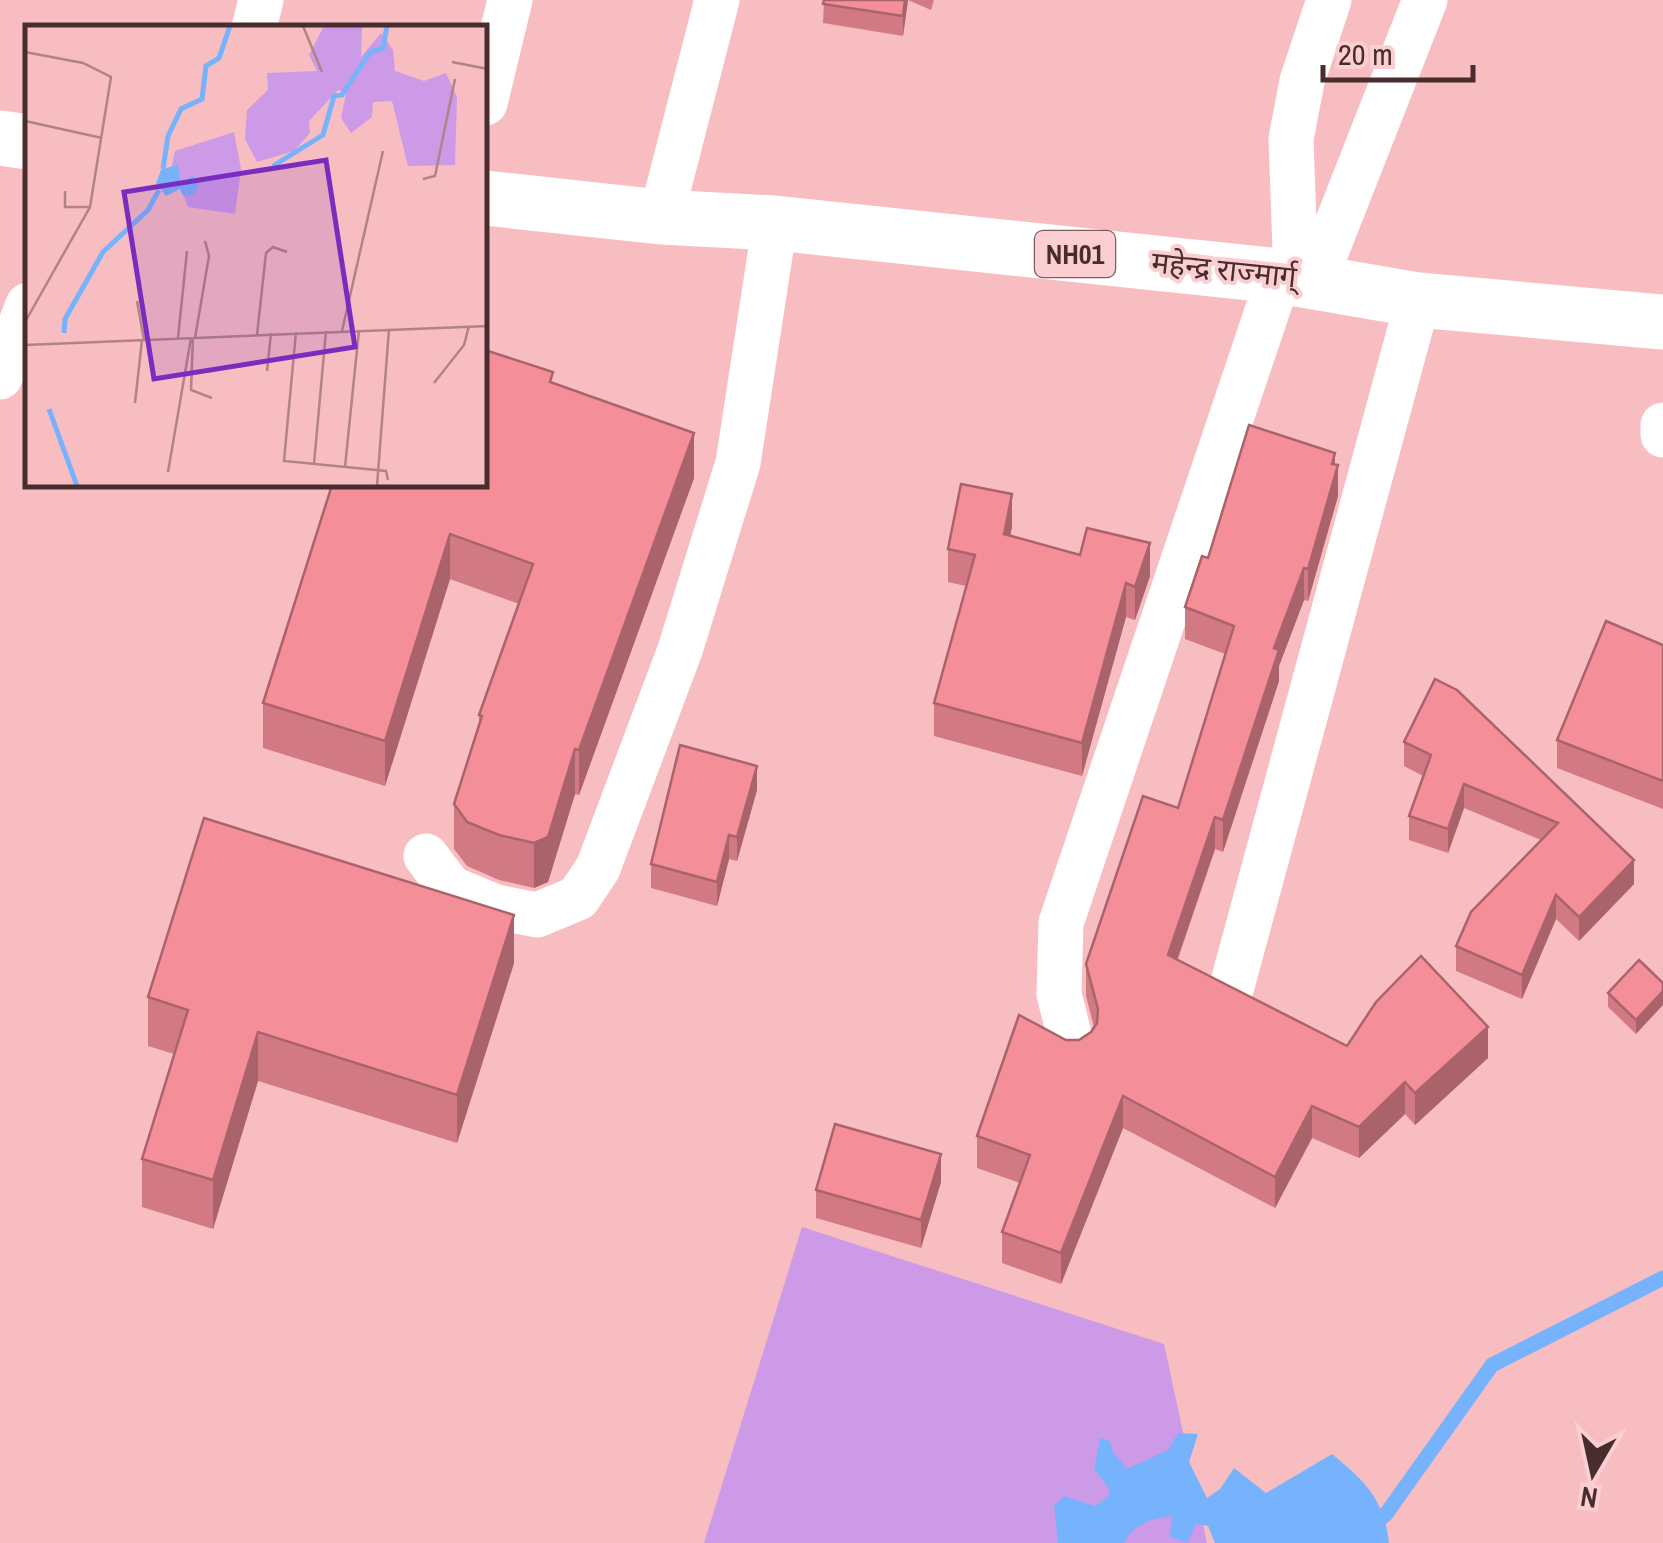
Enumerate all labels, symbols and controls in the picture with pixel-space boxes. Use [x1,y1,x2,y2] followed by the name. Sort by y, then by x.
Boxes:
[1323,20,1473,82] scale bar
[25,25,488,488] inset map
[1338,34,1393,74] text: 20 m
[1035,231,1115,277] road number: NH01
[1150,241,1303,297] street label: महेन्द्र राज्मार्ग्
[1543,1423,1643,1523] north arrow
[1578,1478,1600,1518] text: N

